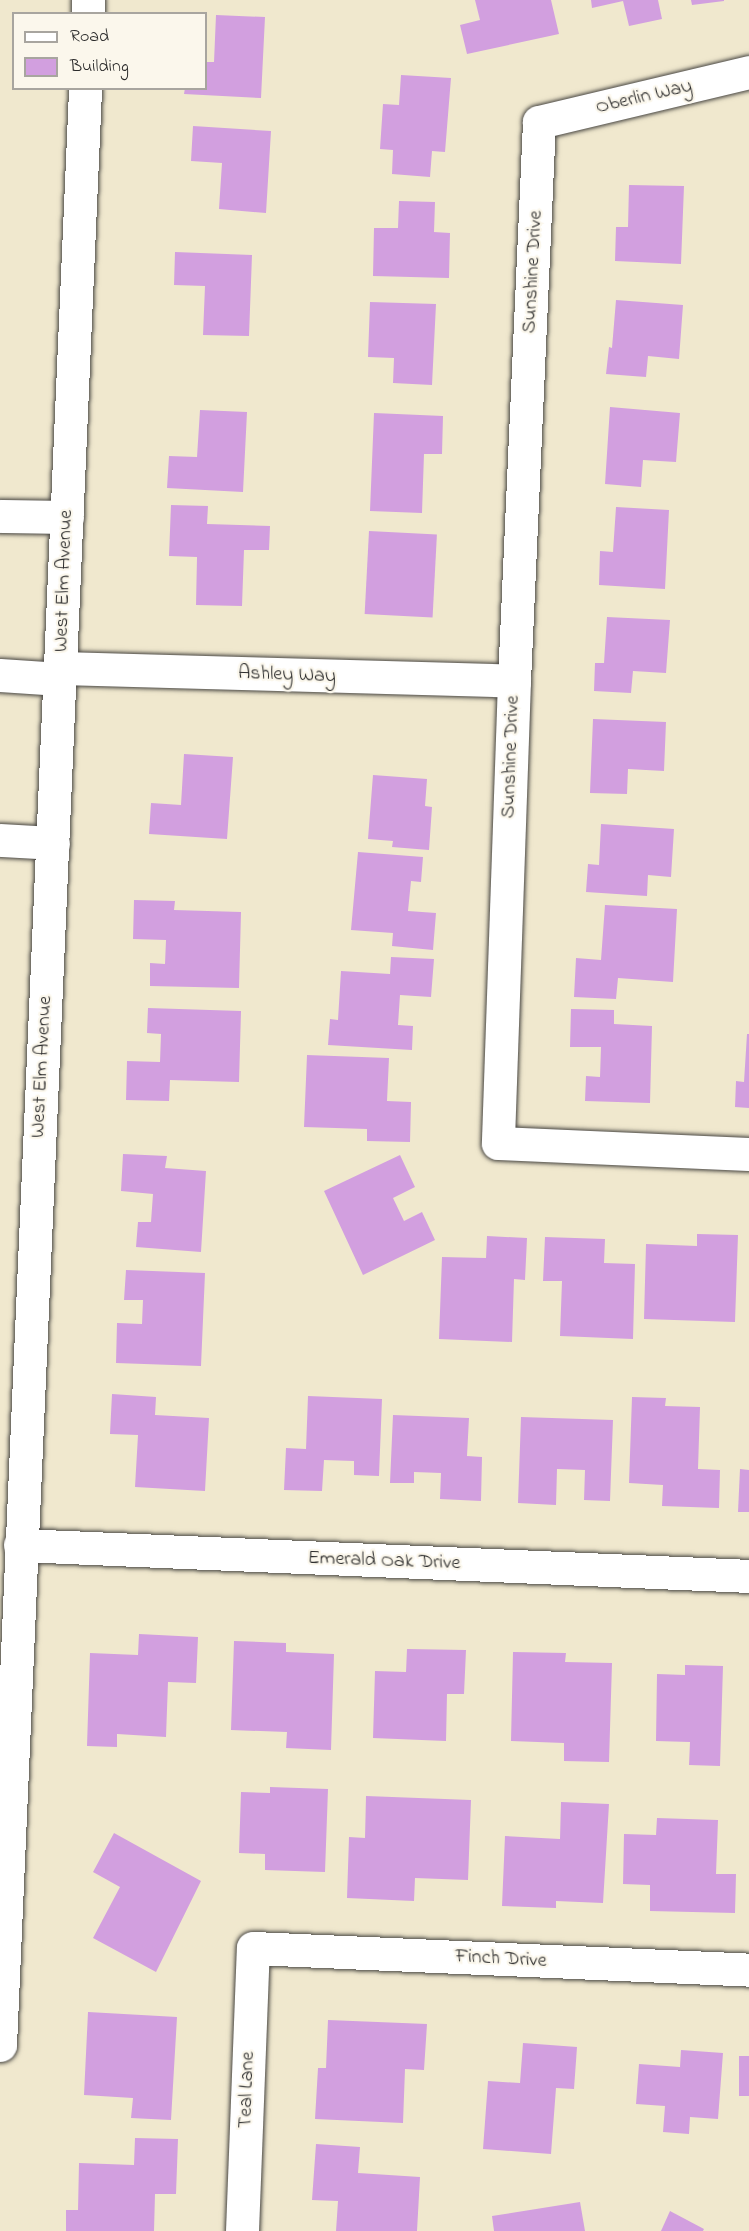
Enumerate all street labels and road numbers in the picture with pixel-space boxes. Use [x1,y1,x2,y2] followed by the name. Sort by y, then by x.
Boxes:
[594,74,694,120] street label: Oberlin Way
[518,210,548,334] street label: Sunshine Drive
[50,510,78,652] street label: West Elm Avenue
[238,661,336,689] street label: Ashley Way
[497,695,525,819] street label: Sunshine Drive
[26,995,58,1139] street label: West Elm Avenue
[307,1546,461,1576] street label: Emerald Oak Drive
[455,1945,547,1973] street label: Finch Drive
[234,2051,260,2129] street label: Teal Lane

